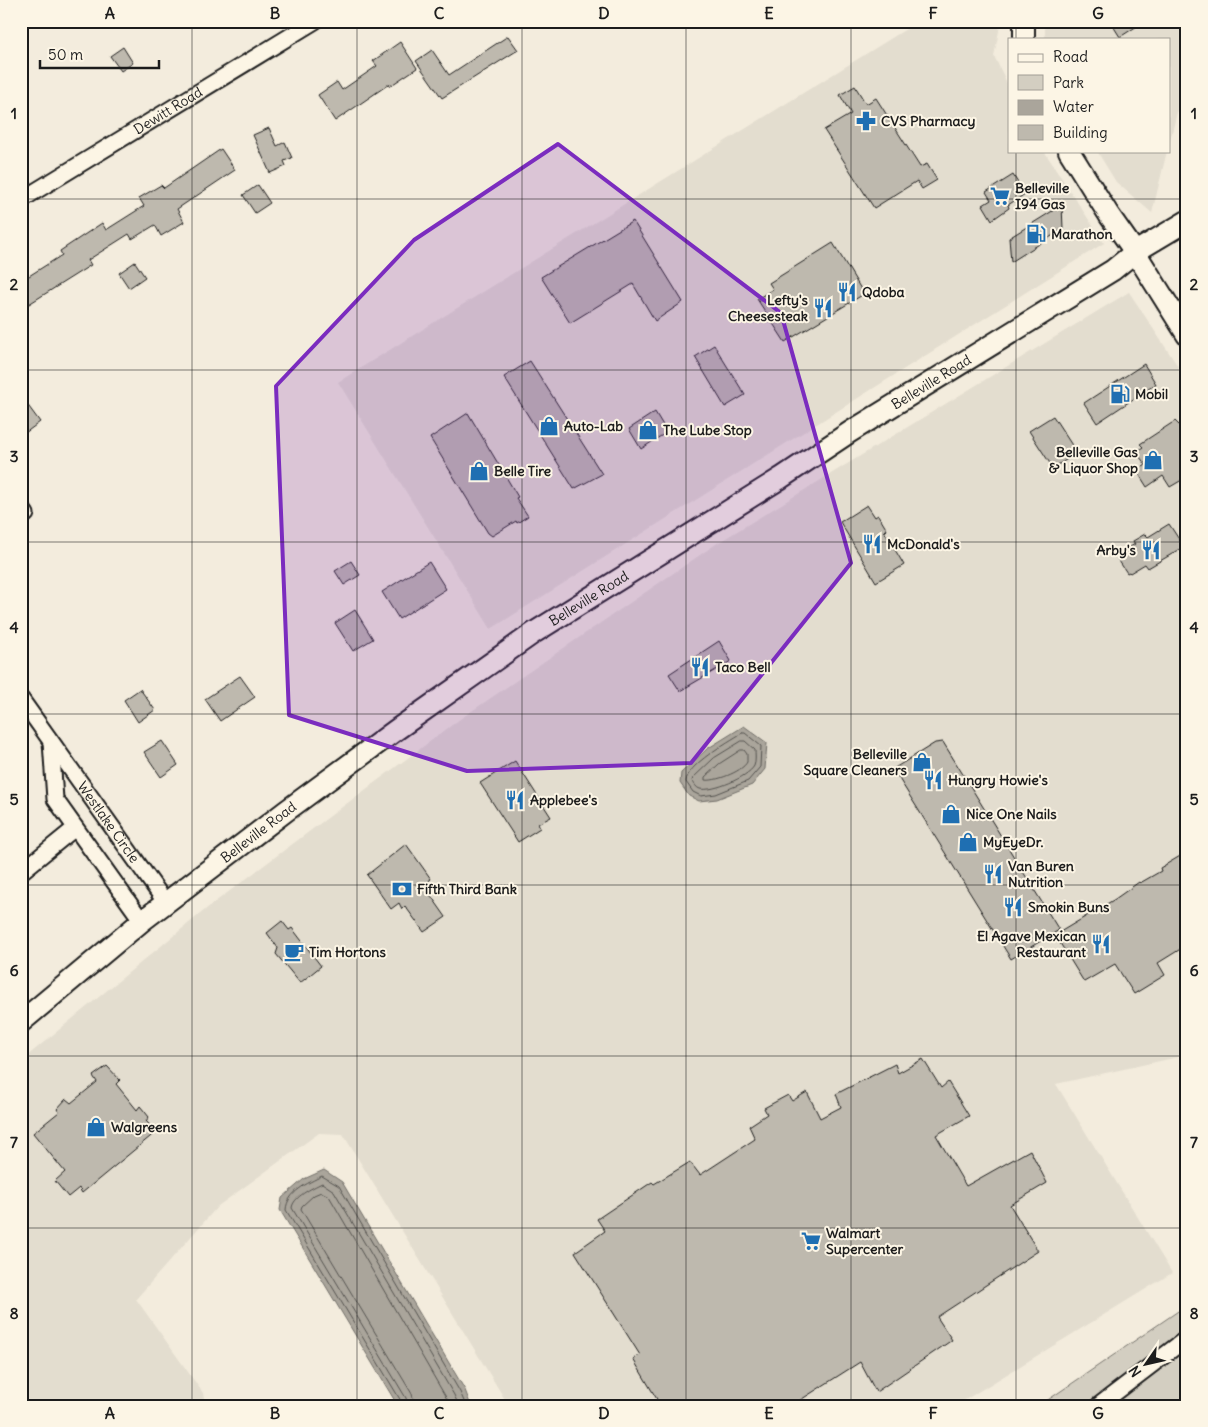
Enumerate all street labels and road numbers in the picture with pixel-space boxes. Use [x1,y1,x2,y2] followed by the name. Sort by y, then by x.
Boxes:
[130,83,206,138] street label: Dewitt Road
[888,351,974,413] street label: Belleville Road
[546,567,632,630] street label: Belleville Road
[73,778,144,866] street label: Westlake Circle
[217,798,300,867] street label: Belleville Road

